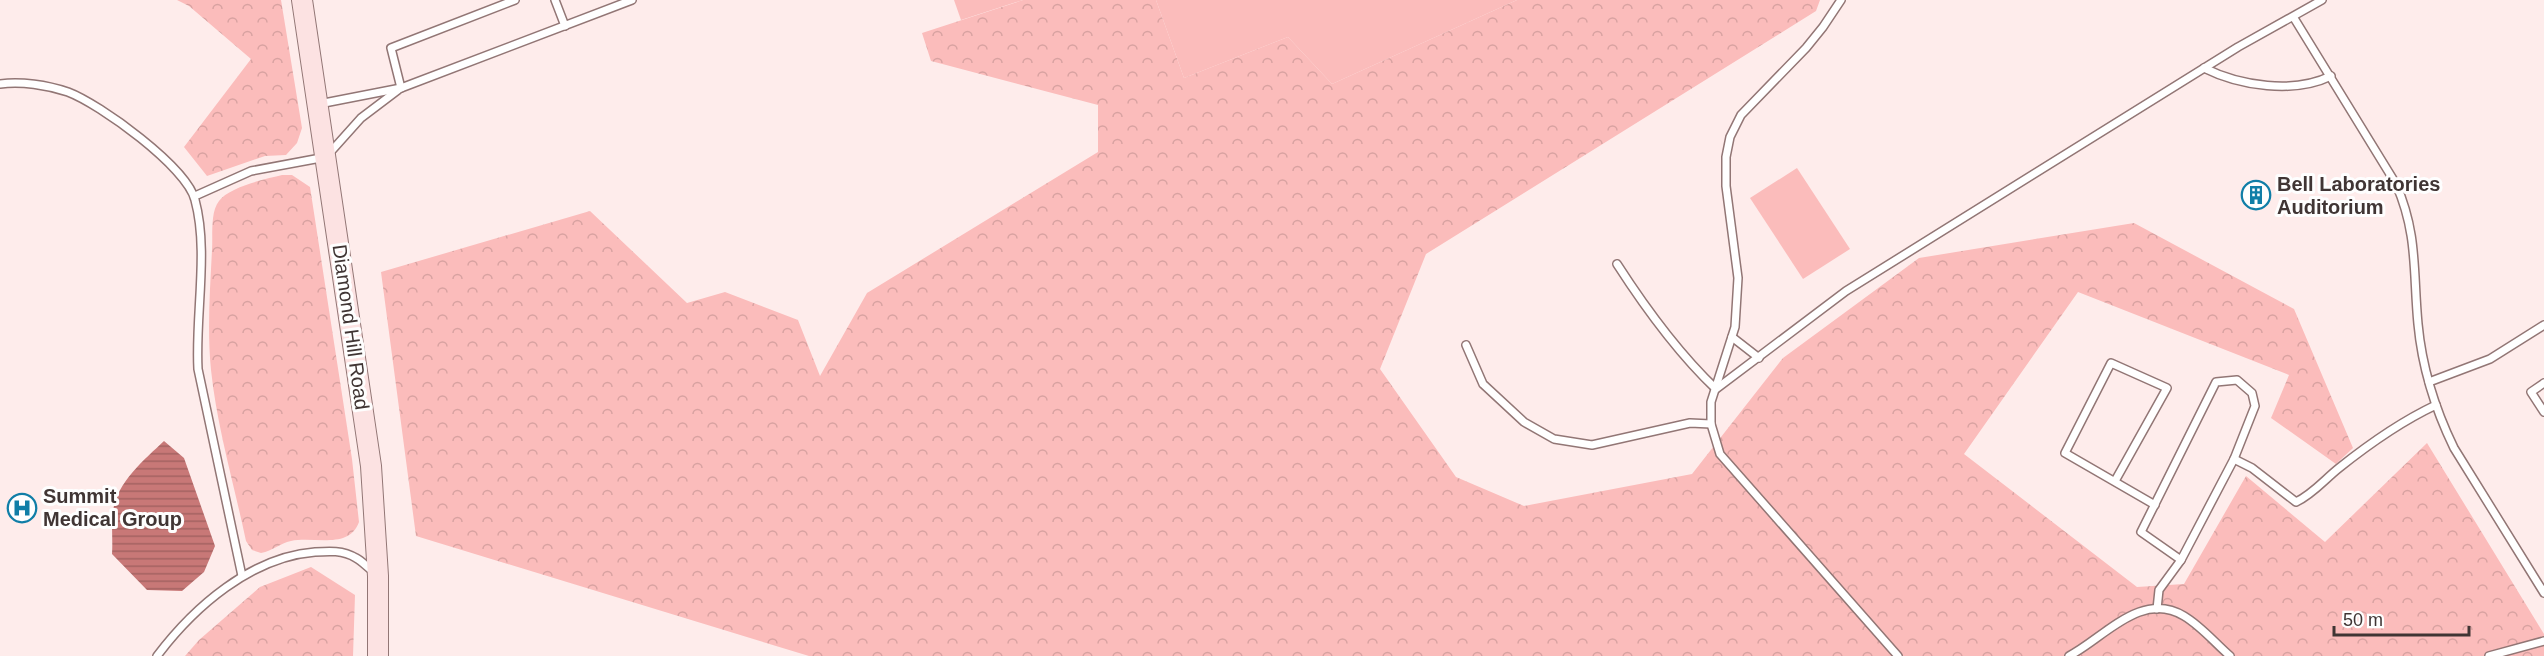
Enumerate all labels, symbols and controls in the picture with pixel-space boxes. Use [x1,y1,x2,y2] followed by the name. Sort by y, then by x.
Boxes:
[2277,173,2440,218] place label: Bell Laboratories Auditorium
[2240,179,2272,211] building icon: Bell Laboratories Auditorium
[329,243,373,411] street label: Diamond Hill Road
[43,485,182,530] place label: Summit Medical Group
[6,492,38,524] hospital icon: Summit Medical Group
[2334,599,2469,637] scale bar
[2343,610,2383,630] text: 50 m

